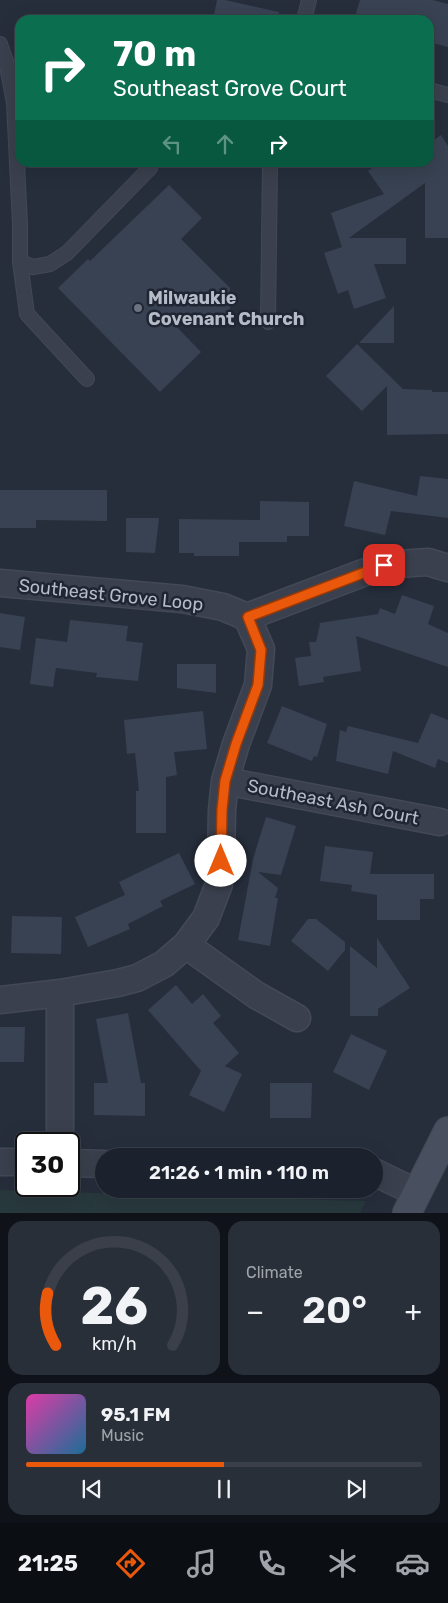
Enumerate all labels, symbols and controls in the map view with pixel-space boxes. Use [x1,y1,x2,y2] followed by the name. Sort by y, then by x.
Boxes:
[113,33,196,75] text: 70 m
[30,35,95,100] icon: right
[113,75,347,102] text: Southeast Grove Court
[158,130,186,158] icon: left
[211,130,239,158] icon: ahead
[264,130,292,158] icon: right
[148,287,305,330] place label: Milwaukie Covenant Church
[132,302,144,314] marker: Milwaukie Covenant Church
[363,544,405,586] pin
[370,551,398,579] icon: arrive
[18,574,204,616] street label: Southeast Grove Loop
[245,775,421,829] street label: Southeast Ash Court
[194,834,246,886] position arrow
[15,1132,80,1197] speed limit sign: 30
[149,1161,329,1184] text: 21:26 · 1 min · 110 m
[246,1263,303,1282] text: Climate
[80,1275,148,1337] text: 26
[302,1287,367,1333] text: 20°
[246,1295,264,1328] text: −
[405,1295,422,1328] text: +
[92,1333,136,1354] text: km/h
[101,1403,171,1426] text: 95.1 FM
[101,1426,144,1445] text: Music
[78,1475,106,1503] icon: previous
[210,1475,238,1503] icon: pause
[342,1475,370,1503] icon: next
[113,1546,148,1581] icon: directions
[184,1546,219,1581] icon: music
[254,1546,289,1581] icon: phone
[325,1546,360,1581] icon: climate
[395,1546,430,1581] icon: car
[18,1550,78,1577] text: 21:25

